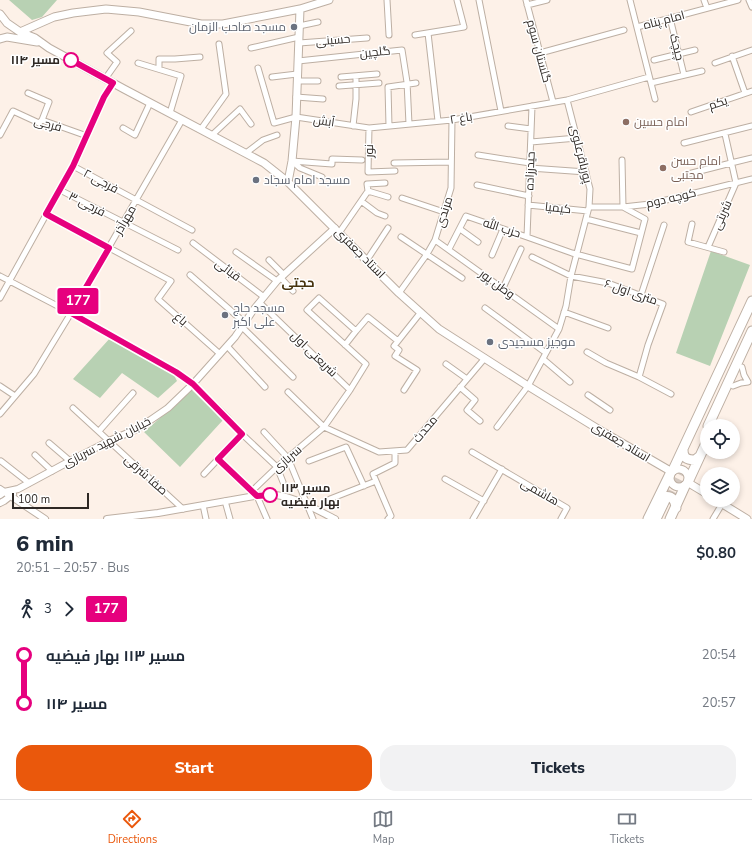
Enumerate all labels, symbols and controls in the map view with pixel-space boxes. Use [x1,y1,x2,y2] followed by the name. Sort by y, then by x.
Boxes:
[641,7,687,34] street label: امام پناه
[523,18,555,84] street label: گلستان سوم
[189,19,286,35] place label: مسجد صاحب الزمان
[289,22,299,32] marker: مسجد صاحب الزمان
[315,31,351,49] street label: حسینی
[665,32,688,62] street label: چیچک
[359,42,391,63] street label: گلچین
[11,52,60,68] place label: مسیر ۱۱۴
[63,52,79,68] marker: مسیر ۱۱۴
[706,92,730,114] street label: یکم
[448,108,474,128] street label: باغ ۲
[312,112,336,131] street label: آبش
[32,113,64,135] street label: فرجی
[634,114,688,130] place label: امام حسین
[621,117,631,127] marker: امام حسین
[565,123,596,186] street label: پورباقرعلوی
[361,144,377,159] street label: نور
[521,151,539,191] street label: حیدرزاده
[671,153,721,183] place label: امام حسن مجتبی
[658,163,668,173] marker: امام حسن مجتبی
[81,165,121,197] street label: فرجی ۲
[264,172,350,188] place label: مسجد امام سجاد
[251,175,261,185] marker: مسجد امام سجاد
[644,184,698,213] street label: کوچه دوم
[66,188,108,220] street label: فرجی ۳
[432,195,456,229] street label: مرندی
[708,198,736,232] street label: شربتی
[544,199,572,217] street label: کیمیا
[110,202,140,238] street label: مهرآذر
[481,214,523,242] street label: حزب الله
[331,224,389,282] street label: استاد جعفری
[212,255,244,285] street label: قبائی
[475,265,518,303] street label: وطن پور
[281,274,315,292] district label: حجتی
[602,275,660,309] street label: ۶ متری اول
[55,288,101,314] line badge: 177
[65,291,91,310] text: 177
[232,300,285,330] place label: مسجد حاج علی اکبر
[171,309,191,329] street label: باغ
[220,310,230,320] marker: مسجد حاج علی اکبر
[287,328,341,380] street label: شریعتی اول
[498,334,575,350] place label: موجیز مسجیدی
[485,337,495,347] marker: موجیز مسجیدی
[409,412,441,446] street label: محدث
[60,413,154,471] street label: خیابان شهید سربازی
[589,418,653,466] street label: استاد جعفری
[700,419,740,507] map controls
[700,419,740,459] button: locate
[269,442,305,476] street label: سربازی
[121,451,171,499] street label: صفا شرقی
[700,467,740,507] button: layers
[518,475,562,509] street label: هاشمی
[281,480,340,510] place label: مسیر ۱۱۳ بهار فیضیه
[262,487,278,503] marker: مسیر ۱۱۳ بهار فیضیه
[12,491,89,510] scale bar
[18,492,50,507] text: 100 m
[16,529,74,559] text: 6 min
[696,543,736,563] text: $0.80
[16,559,130,577] text: 20:51 – 20:57 · Bus
[16,598,38,620] icon: walk
[58,598,80,620] icon: forward
[94,599,119,618] text: 177
[44,600,52,618] text: 3
[46,646,185,666] text: مسیر ۱۱۳ بهار فیضیه
[702,646,736,664] text: 20:54
[46,694,107,714] text: مسیر ۱۱۴
[702,694,736,712] text: 20:57
[16,745,372,791] button: Start
[380,745,736,791] button: Tickets
[108,808,157,847] tab: Directions
[372,808,394,847] tab: Map
[610,808,644,847] tab: Tickets

